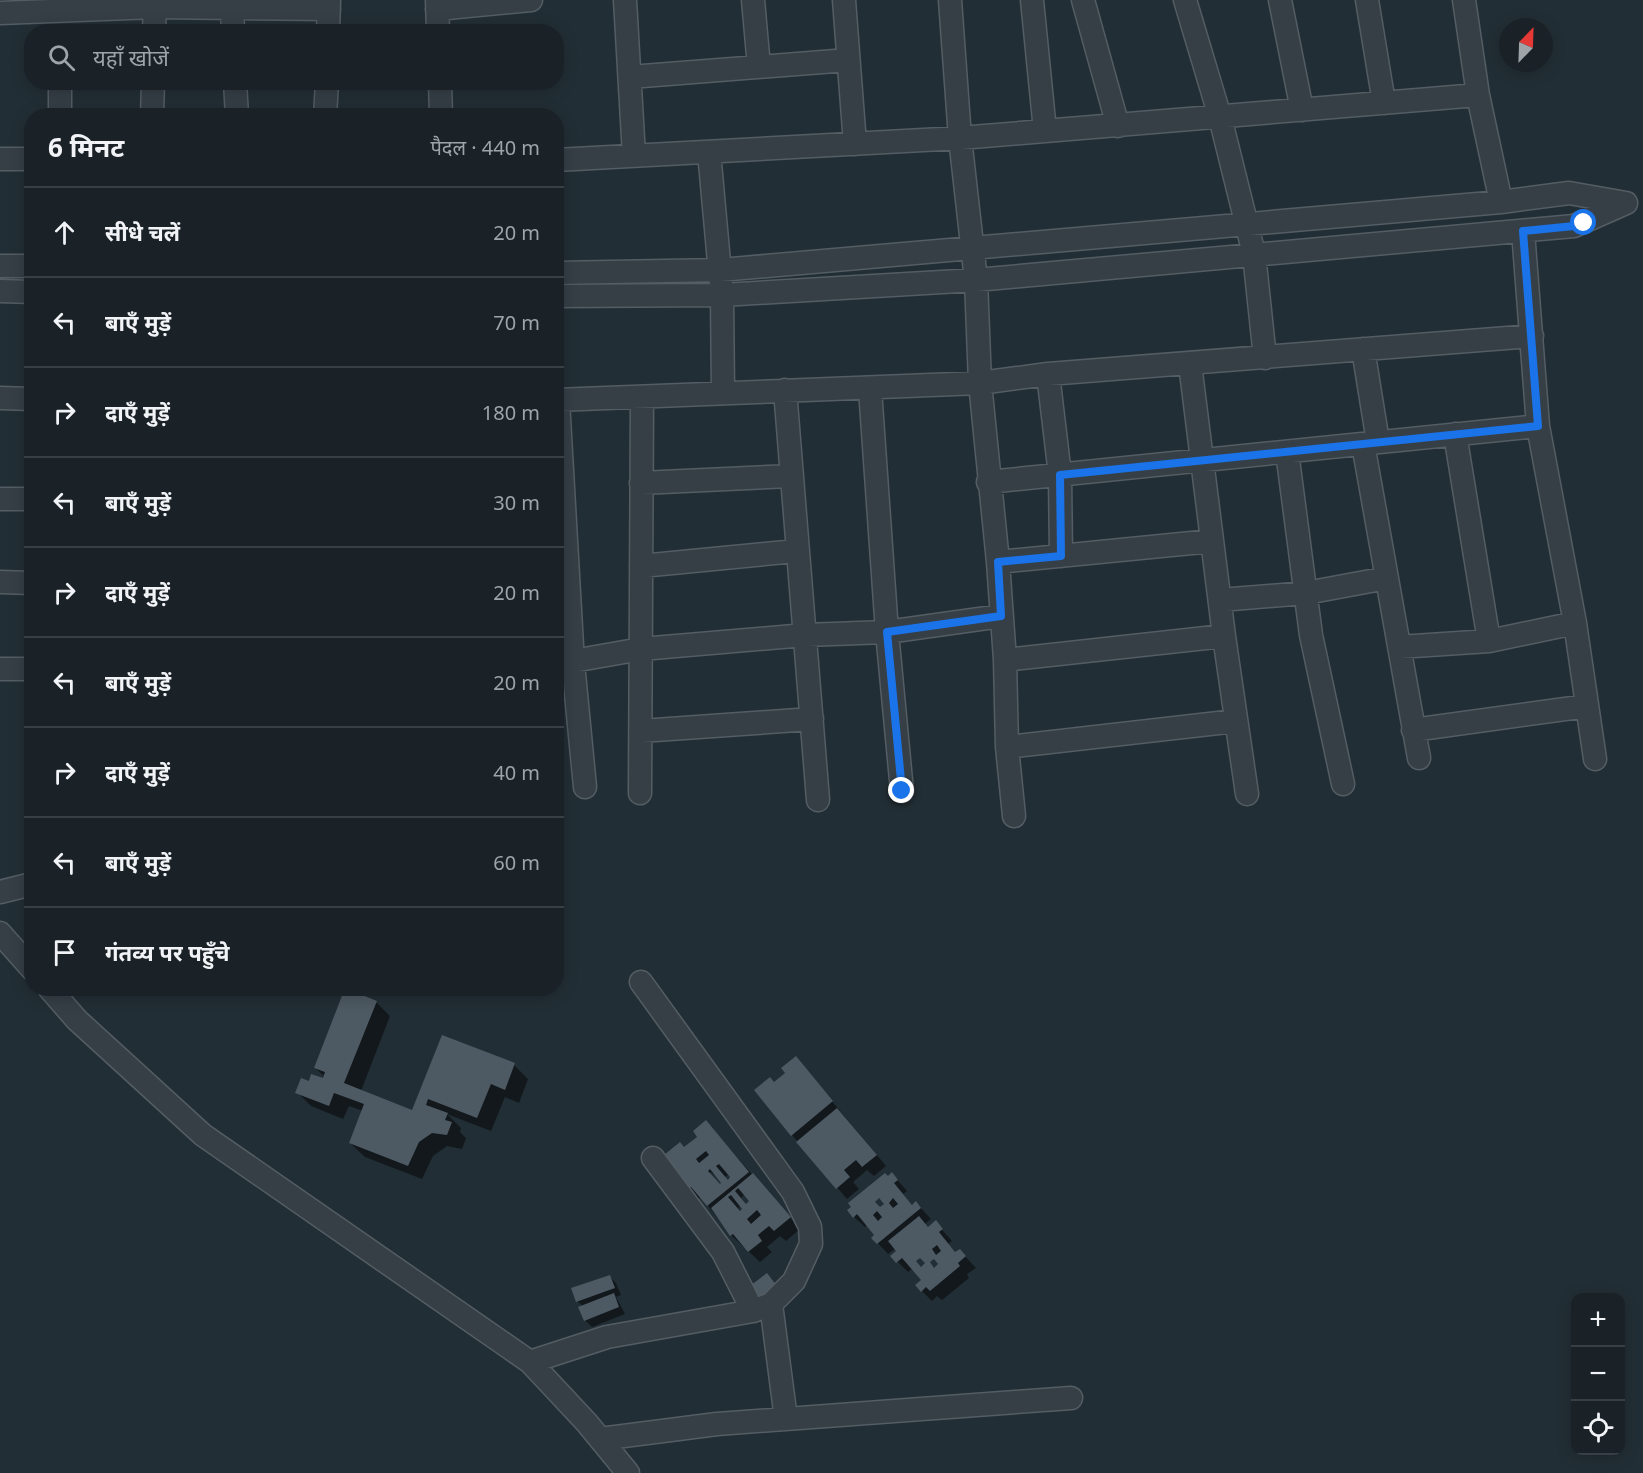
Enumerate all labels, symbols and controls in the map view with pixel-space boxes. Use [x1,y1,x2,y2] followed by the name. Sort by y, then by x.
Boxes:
[1499,18,1553,72] north arrow
[24,24,564,90] search box
[45,41,78,74] icon: search
[93,42,169,72] text: यहाँ खोजें
[48,129,124,165] text: 6 मिनट
[430,134,540,161] text: पैदल · 440 m
[1570,209,1596,235] route start
[48,216,81,249] icon: ahead
[105,217,180,247] text: सीधे चलें
[493,219,540,246] text: 20 m
[48,306,81,339] icon: left
[105,307,171,337] text: बाएँ मुड़ें
[493,309,540,336] text: 70 m
[48,396,81,429] icon: right
[105,397,170,427] text: दाएँ मुड़ें
[482,399,540,426] text: 180 m
[48,486,81,519] icon: left
[105,487,171,517] text: बाएँ मुड़ें
[493,489,540,516] text: 30 m
[48,576,81,609] icon: right
[105,577,170,607] text: दाएँ मुड़ें
[493,579,540,606] text: 20 m
[48,666,81,699] icon: left
[105,667,171,697] text: बाएँ मुड़ें
[493,669,540,696] text: 20 m
[48,756,81,789] icon: right
[105,757,170,787] text: दाएँ मुड़ें
[493,759,540,786] text: 40 m
[888,777,914,803] route end
[48,846,81,879] icon: left
[105,847,171,877] text: बाएँ मुड़ें
[493,849,540,876] text: 60 m
[48,936,81,969] icon: arrive
[105,937,230,967] text: गंतव्य पर पहुँचे
[1571,1293,1625,1455] map controls
[1571,1293,1625,1347] button: +
[1571,1347,1625,1401] button: −
[1571,1401,1625,1455] button: locate

